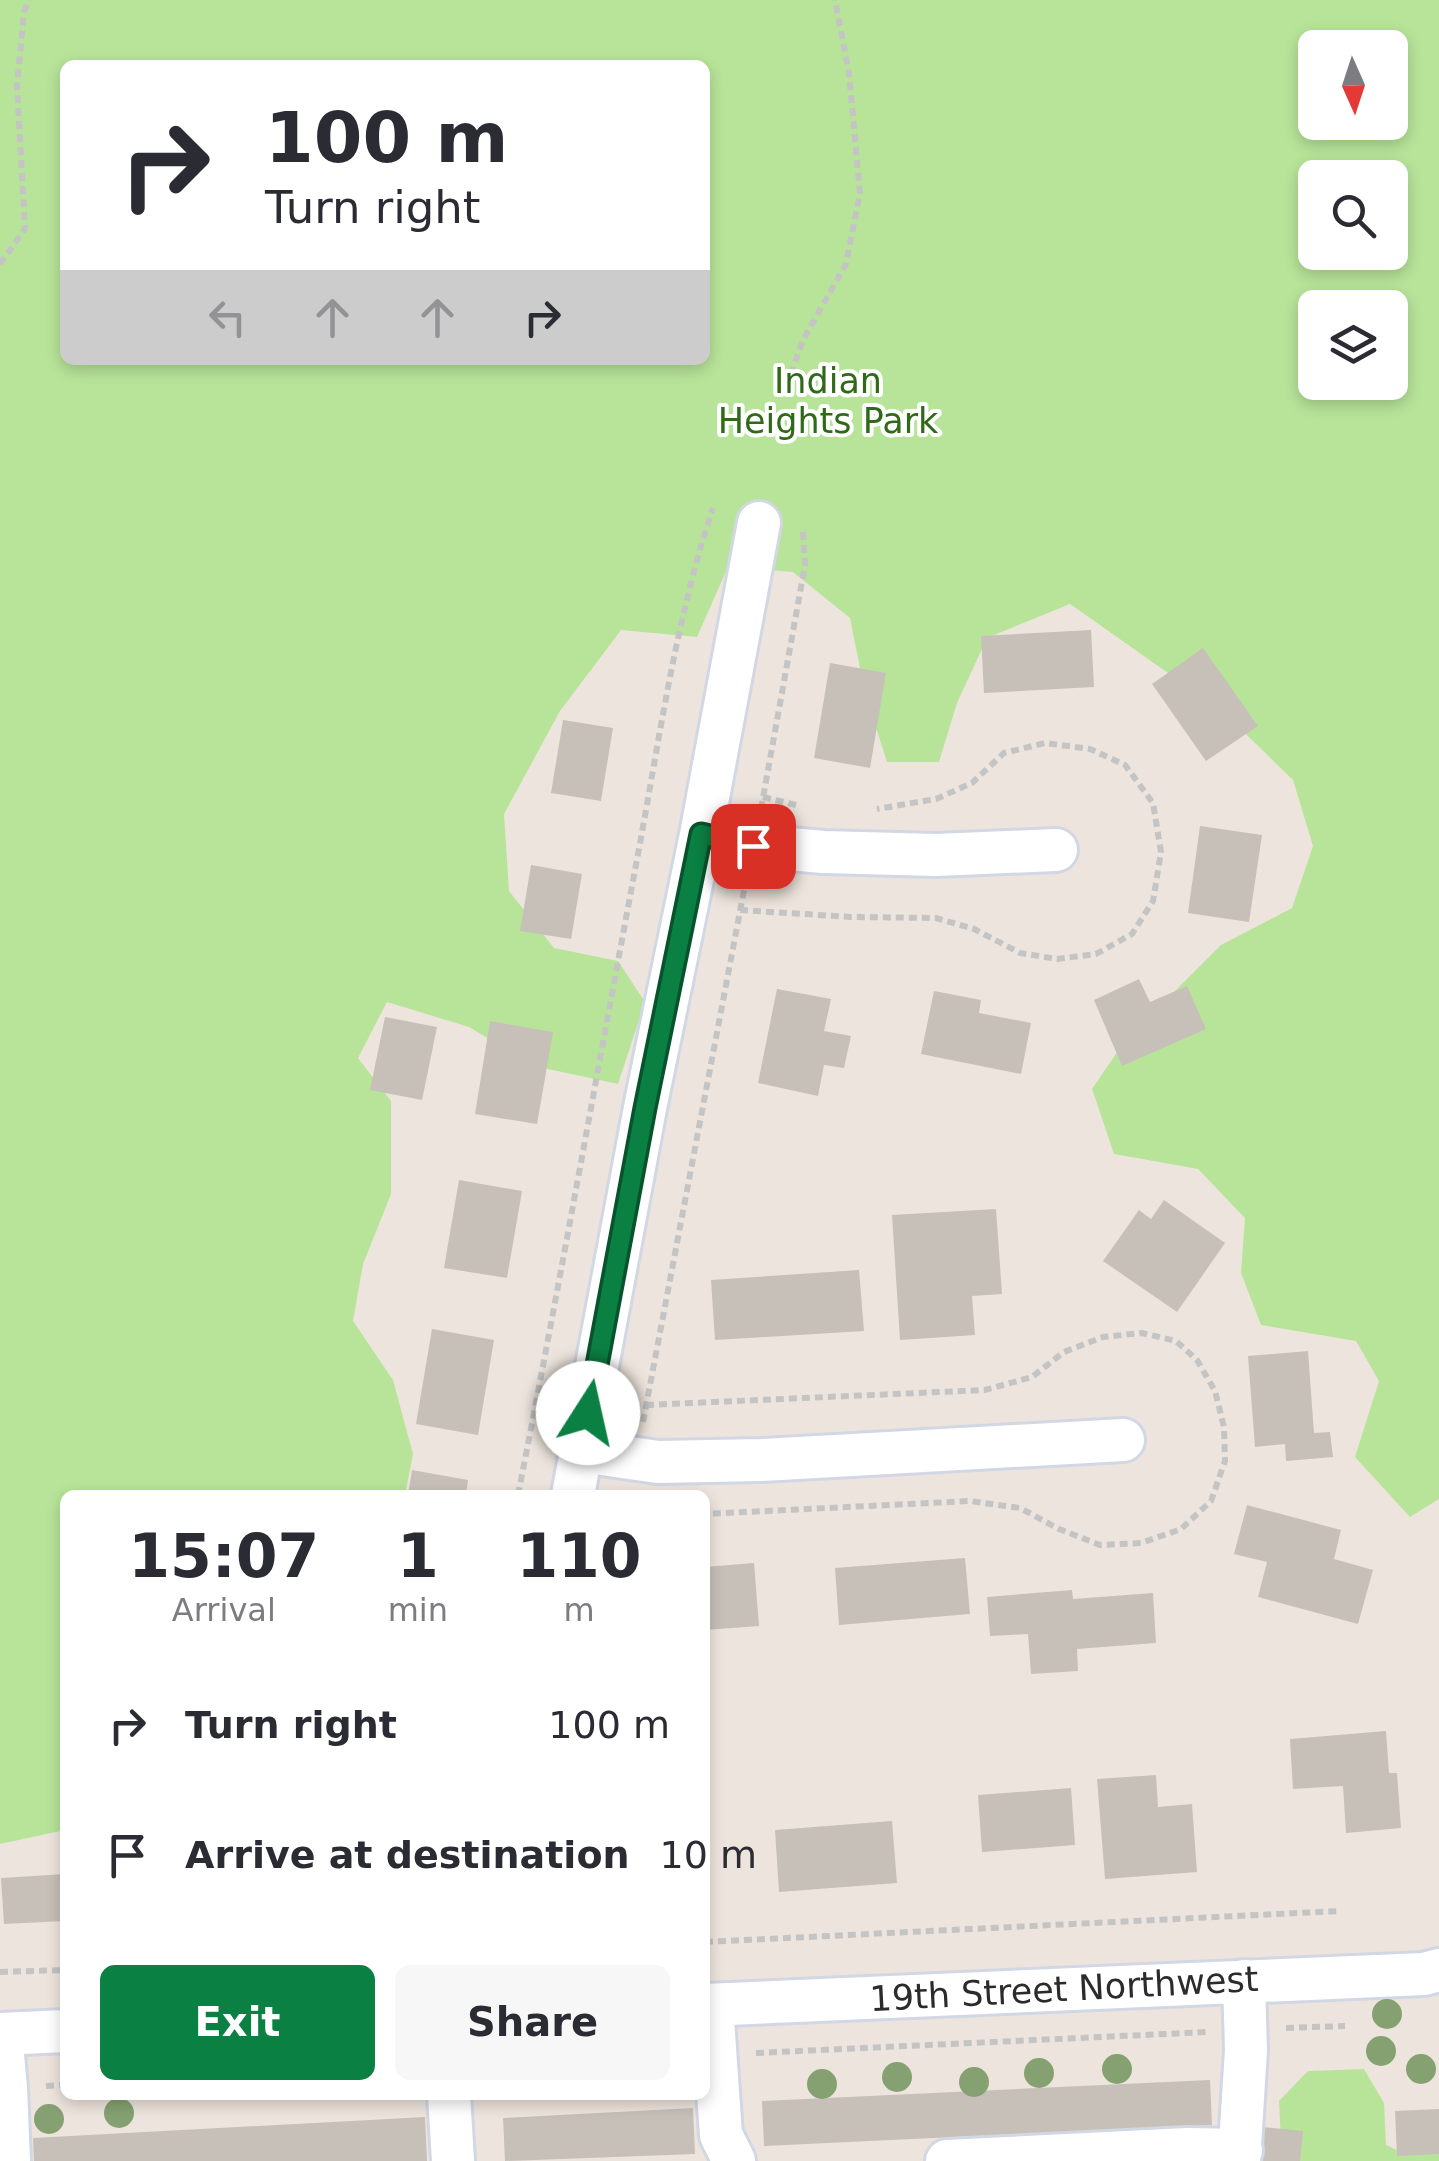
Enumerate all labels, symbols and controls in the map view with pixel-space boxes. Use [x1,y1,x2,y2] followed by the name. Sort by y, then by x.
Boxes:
[1298,30,1408,140] north arrow
[1298,30,1408,400] map controls
[265,97,508,179] text: 100 m
[100,100,230,230] icon: right
[1298,160,1408,270] button: search
[265,181,480,234] text: Turn right
[200,290,255,345] icon: left
[305,290,360,345] icon: ahead
[410,290,465,345] icon: ahead
[515,290,570,345] icon: right
[1298,290,1408,400] button: layers
[718,361,939,441] park label: Indian Heights Park
[711,804,796,889] pin
[726,819,781,874] icon: arrive
[536,1361,640,1465] position arrow
[128,1521,319,1591] text: 15:07
[397,1521,439,1591] text: 1
[516,1521,642,1591] text: 110
[172,1591,276,1629] text: Arrival
[388,1591,448,1629] text: min
[563,1591,595,1629] text: m
[100,1698,155,1753] icon: right
[185,1703,397,1747] text: Turn right
[548,1703,670,1747] text: 100 m
[100,1828,155,1883] icon: arrive
[185,1833,630,1877] text: Arrive at destination
[660,1833,757,1877] text: 10 m
[869,1959,1259,2019] street label: 19th Street Northwest
[100,1965,375,2080] button: Exit
[395,1965,670,2080] button: Share

